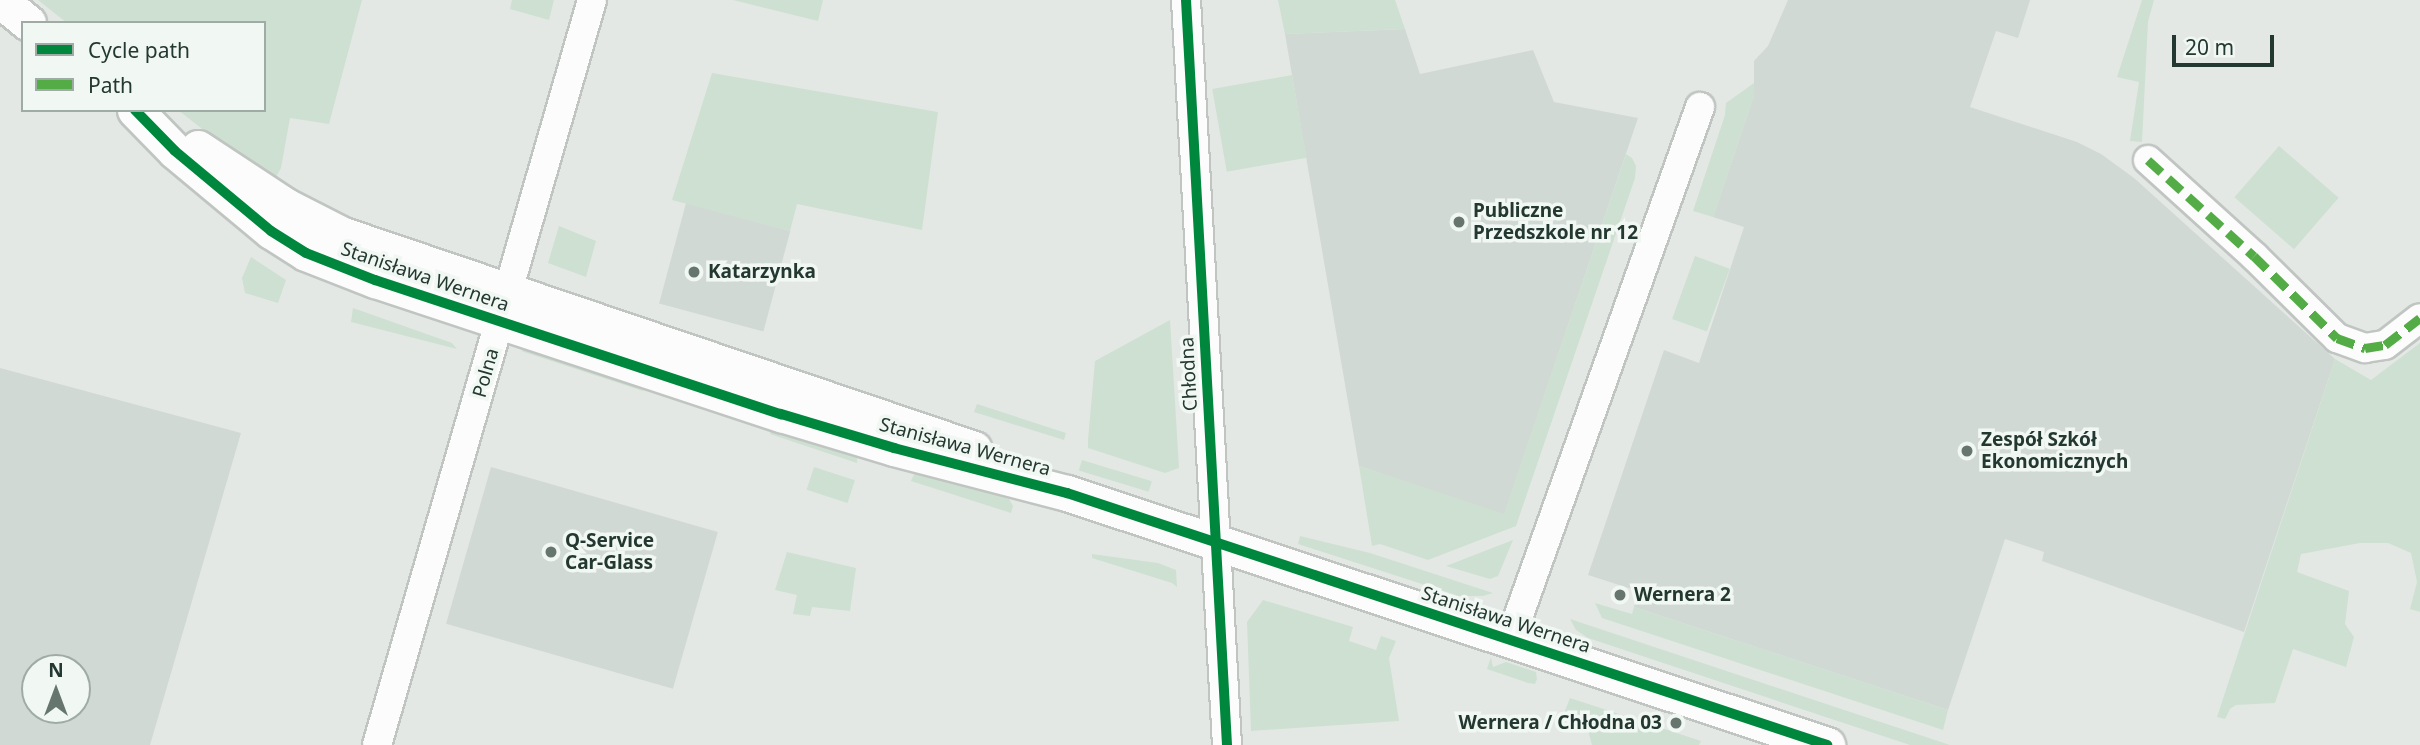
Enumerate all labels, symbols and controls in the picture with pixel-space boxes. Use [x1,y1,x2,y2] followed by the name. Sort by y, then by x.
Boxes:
[21,21,266,112] legend
[2175,21,2276,65] scale bar
[2185,33,2234,61] text: 20 m
[88,36,190,64] text: Cycle path
[88,71,133,99] text: Path
[1473,200,1638,244] place label: Publiczne Przedszkole nr 12
[1451,214,1467,230] marker: Publiczne Przedszkole nr 12
[338,238,512,316] street label: Stanisława Wernera
[708,261,816,283] place label: Katarzynka
[686,264,702,280] marker: Katarzynka
[1176,336,1202,412] street label: Chłodna
[468,346,504,400] street label: Polna
[877,413,1053,481] street label: Stanisława Wernera
[1981,429,2128,473] place label: Zespół Szkół Ekonomicznych
[1959,443,1975,459] marker: Zespół Szkół Ekonomicznych
[565,530,654,574] place label: Q-Service Car-Glass
[543,544,559,560] marker: Q-Service Car-Glass
[1419,582,1593,658] street label: Stanisława Wernera
[1634,584,1731,606] place label: Wernera 2
[1612,587,1628,603] marker: Wernera 2
[21,654,91,724] north arrow
[48,657,64,683] text: N
[1459,712,1662,734] place label: Wernera / Chłodna 03
[1668,715,1684,731] marker: Wernera / Chłodna 03

